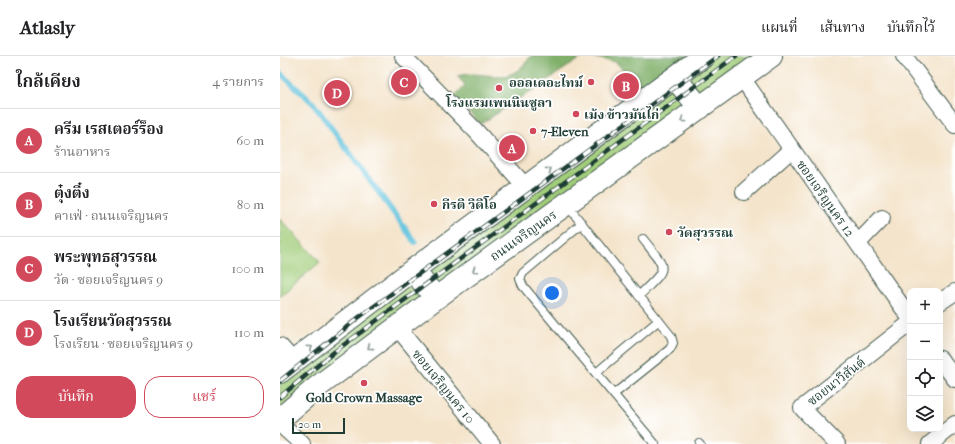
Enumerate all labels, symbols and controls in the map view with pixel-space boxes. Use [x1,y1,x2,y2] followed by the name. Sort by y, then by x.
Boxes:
[20,17,75,39] text: Atlasly
[761,19,798,36] text: แผนที่
[820,19,865,36] text: เส้นทาง
[887,19,935,36] text: บันทึกไว้
[391,67,417,97] pin: C
[16,71,81,91] text: ใกล้เคียง
[613,71,639,101] pin: B
[212,74,264,89] text: 4 รายการ
[509,74,584,90] place label: ออลเดอะไทม์
[586,77,596,87] marker: ออลเดอะไทม์
[324,78,350,108] pin: D
[494,83,504,93] marker: โรงแรมเพนนินซูลา
[445,94,552,111] place label: โรงแรมเพนนินซูลา
[584,106,659,122] place label: เม้ง ข้าวมันไก่
[571,109,581,119] marker: เม้ง ข้าวมันไก่
[680,115,687,122] one-way arrow
[54,120,164,138] text: ครีม เรสเตอร์ร็อง
[540,124,589,139] place label: 7-Eleven
[528,126,538,136] marker: 7-Eleven
[25,133,33,148] text: A
[236,133,264,148] text: 60 m
[499,133,525,163] pin: A
[54,144,110,159] text: ร้านอาหาร
[794,157,858,240] street label: ซอยเจริญนคร 12
[545,167,552,174] one-way arrow
[54,184,90,202] text: ตุ๋งติ๋ง
[442,196,497,212] place label: กีรติ วิดิโอ
[25,197,33,212] text: B
[237,197,264,212] text: 80 m
[429,199,439,209] marker: กีรติ วิดิโอ
[487,207,560,264] street label: ถนนเจริญนคร
[54,208,169,223] text: คาเฟ่ · ถนนเจริญนคร
[677,225,733,241] place label: วัดสุวรรณ
[664,227,674,237] marker: วัดสุวรรณ
[54,248,157,266] text: พระพุทธสุวรรณ
[25,261,33,276] text: C
[231,261,264,276] text: 100 m
[472,265,479,272] one-way arrow
[54,272,163,287] text: วัด · ซอยเจริญนคร 9
[542,283,562,303] your location
[907,288,943,432] map controls
[907,288,943,324] button: +
[54,312,172,330] text: โรงเรียนวัดสุวรรณ
[907,324,943,360] button: −
[24,325,34,340] text: D
[234,325,264,340] text: 110 m
[54,336,193,351] text: โรงเรียน · ซอยเจริญนคร 9
[368,342,375,349] one-way arrow
[306,346,313,353] one-way arrow
[409,346,478,426] street label: ซอยเจริญนคร 10
[804,354,868,409] street label: ซอยนาวีสันต์
[907,360,943,396] button: locate
[16,376,136,418] button: บันทึก
[144,376,264,418] button: แชร์
[359,378,369,388] marker: Gold Crown Massage
[306,390,423,406] place label: Gold Crown Massage
[907,396,943,432] button: layers
[292,416,345,435] scale bar
[298,418,321,431] text: 20 m

